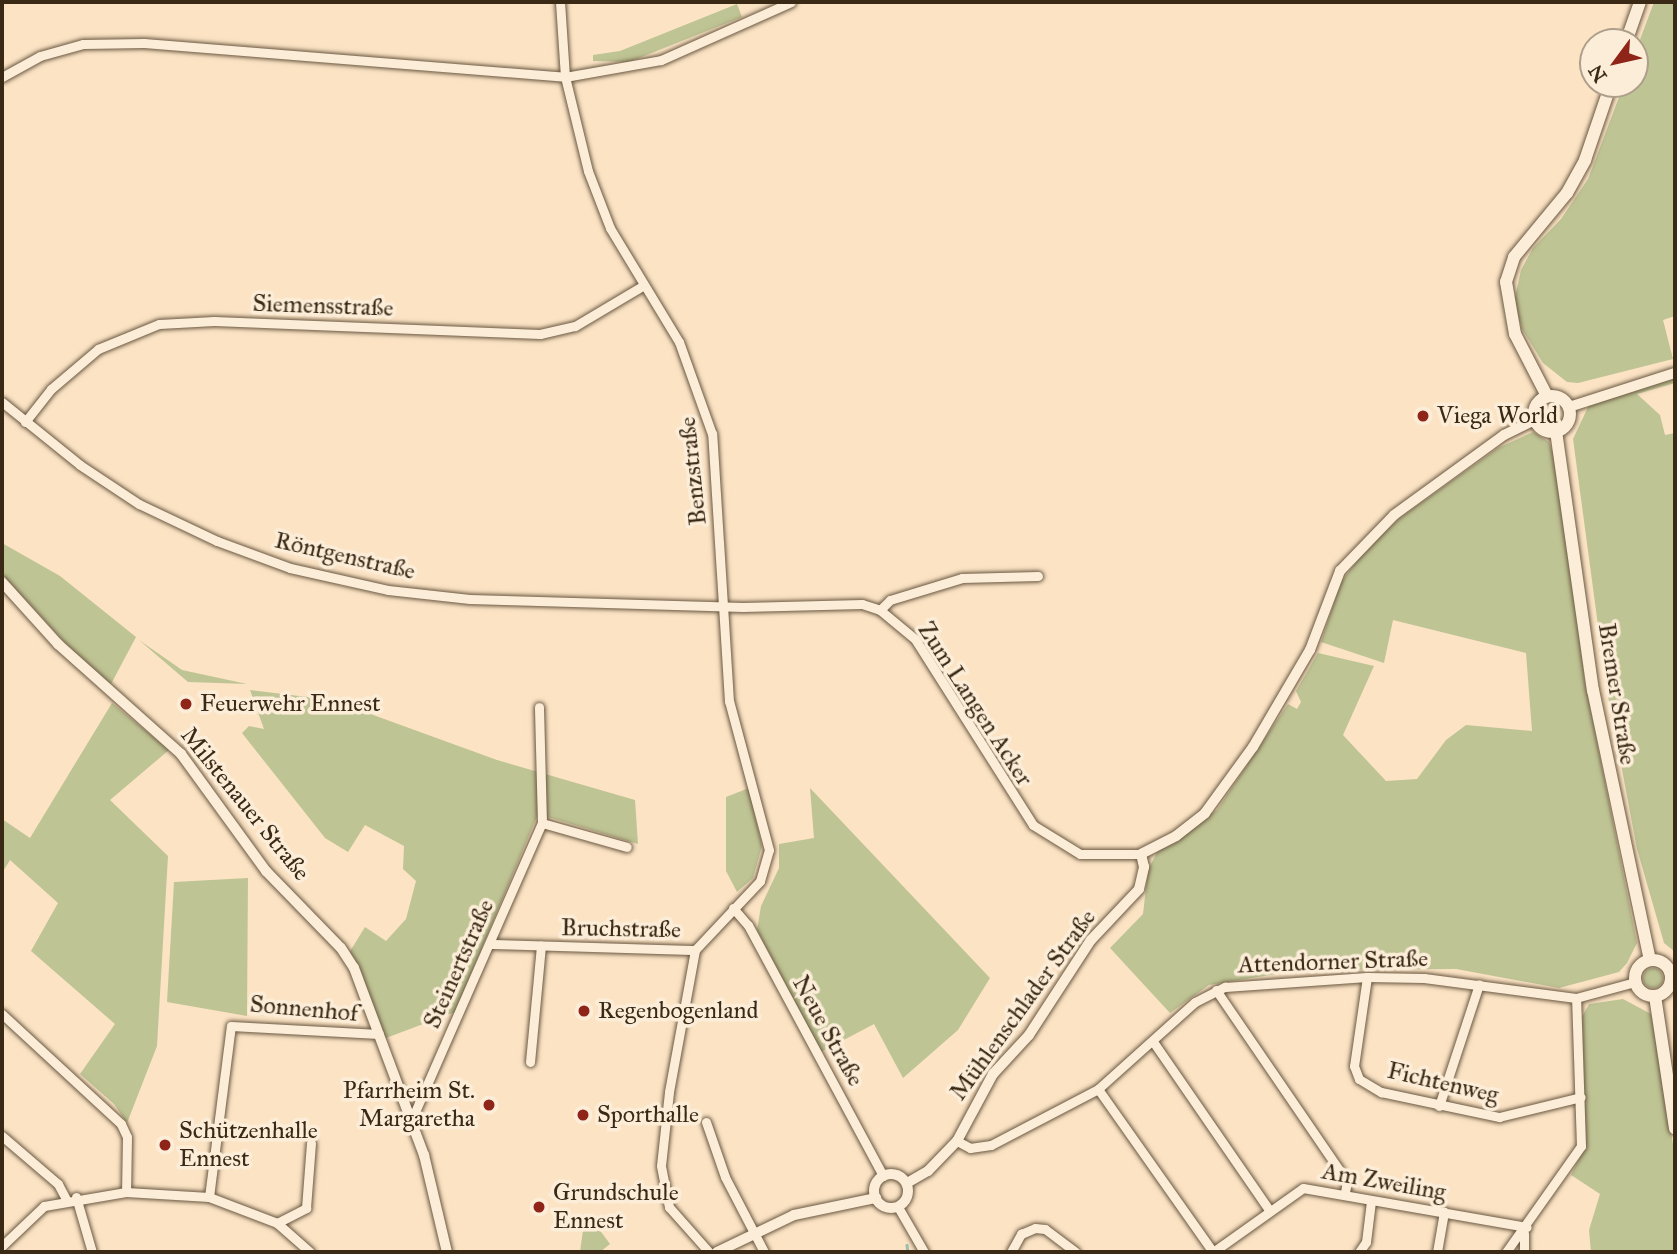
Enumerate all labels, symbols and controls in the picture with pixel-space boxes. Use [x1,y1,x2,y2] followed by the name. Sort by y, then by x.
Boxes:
[1579,28,1649,98] north arrow
[1584,61,1612,87] text: N
[252,289,394,323] street label: Siemensstraße
[1437,402,1558,430] place label: Viega World
[1415,408,1431,424] marker: Viega World
[673,415,713,527] street label: Benzstraße
[272,526,418,586] street label: Röntgenstraße
[911,617,1039,791] street label: Zum Langen Acker
[1592,621,1642,767] street label: Bremer Straße
[200,690,380,718] place label: Feuerwehr Ennest
[178,696,194,712] marker: Feuerwehr Ennest
[174,721,316,887] street label: Milstenauer Straße
[418,895,500,1033] street label: Steinertstraße
[944,904,1102,1106] street label: Mühlenschlader Straße
[561,914,681,944] street label: Bruchstraße
[1237,944,1429,980] street label: Attendorner Straße
[786,971,870,1091] street label: Neue Straße
[249,990,359,1028] street label: Sonnenhof
[598,997,759,1025] place label: Regenbogenland
[576,1003,592,1019] marker: Regenbogenland
[1384,1056,1502,1110] street label: Fichtenweg
[343,1077,475,1133] place label: Pfarrheim St. Margaretha
[481,1097,497,1113] marker: Pfarrheim St. Margaretha
[597,1101,699,1129] place label: Sporthalle
[575,1107,591,1123] marker: Sporthalle
[179,1117,318,1173] place label: Schützenhalle Ennest
[157,1137,173,1153] marker: Schützenhalle Ennest
[1320,1157,1448,1207] street label: Am Zweiling
[553,1179,679,1235] place label: Grundschule Ennest
[531,1199,547,1215] marker: Grundschule Ennest

